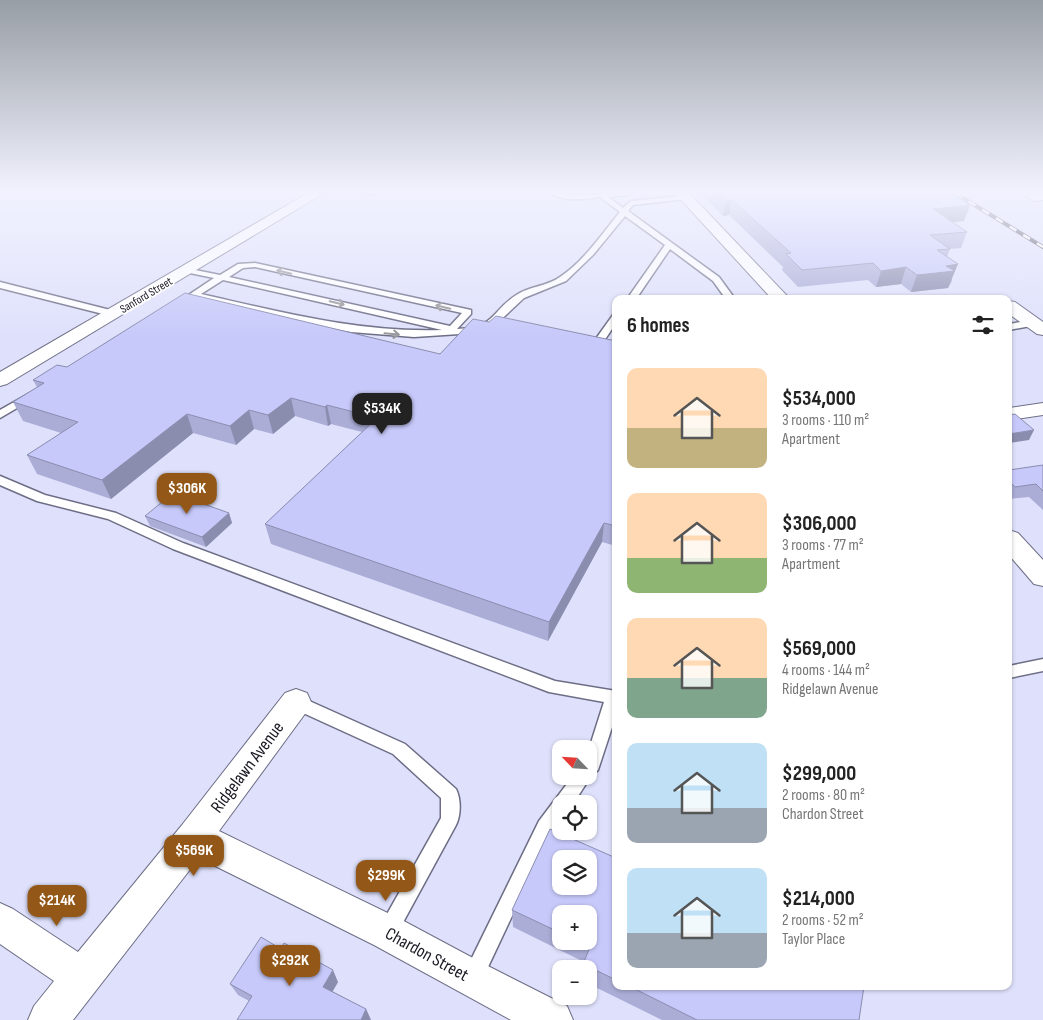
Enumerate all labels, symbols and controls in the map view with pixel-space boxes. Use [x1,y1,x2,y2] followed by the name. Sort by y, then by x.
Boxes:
[277,267,293,276] one-way arrow
[117,274,176,317] street label: Sanford Street
[329,299,345,309] one-way arrow
[436,302,452,311] one-way arrow
[969,311,997,339] icon: filters
[627,313,690,338] text: 6 homes
[384,329,400,338] one-way arrow
[782,386,856,411] text: $534,000
[667,388,727,448] icon: home
[347,392,417,435] pin: $534K
[363,399,401,418] text: $534K
[782,411,869,430] text: 3 rooms · 110 m²
[782,430,840,449] text: Apartment
[152,472,222,515] pin: $306K
[168,479,206,498] text: $306K
[782,511,857,536] text: $306,000
[667,513,727,573] icon: home
[782,536,864,555] text: 3 rooms · 77 m²
[782,555,840,574] text: Apartment
[782,636,856,661] text: $569,000
[667,638,727,698] icon: home
[782,661,870,680] text: 4 rooms · 144 m²
[782,680,878,699] text: Ridgelawn Avenue
[206,718,288,817] street label: Ridgelawn Avenue
[552,740,598,785] north arrow
[552,740,597,1005] map controls
[782,761,856,786] text: $299,000
[667,763,727,823] icon: home
[782,786,865,805] text: 2 rooms · 80 m²
[552,795,597,840] button: locate
[782,805,864,824] text: Chardon Street
[159,834,229,877] pin: $569K
[175,841,213,860] text: $569K
[552,850,597,895] button: layers
[351,860,421,902] pin: $299K
[367,866,405,885] text: $299K
[22,884,92,927] pin: $214K
[782,886,855,911] text: $214,000
[667,888,727,948] icon: home
[39,891,75,910] text: $214K
[552,905,597,950] button: +
[782,911,864,930] text: 2 rooms · 52 m²
[382,923,472,986] street label: Chardon Street
[782,930,845,949] text: Taylor Place
[255,944,325,987] pin: $292K
[271,951,309,970] text: $292K
[552,960,597,1005] button: −

